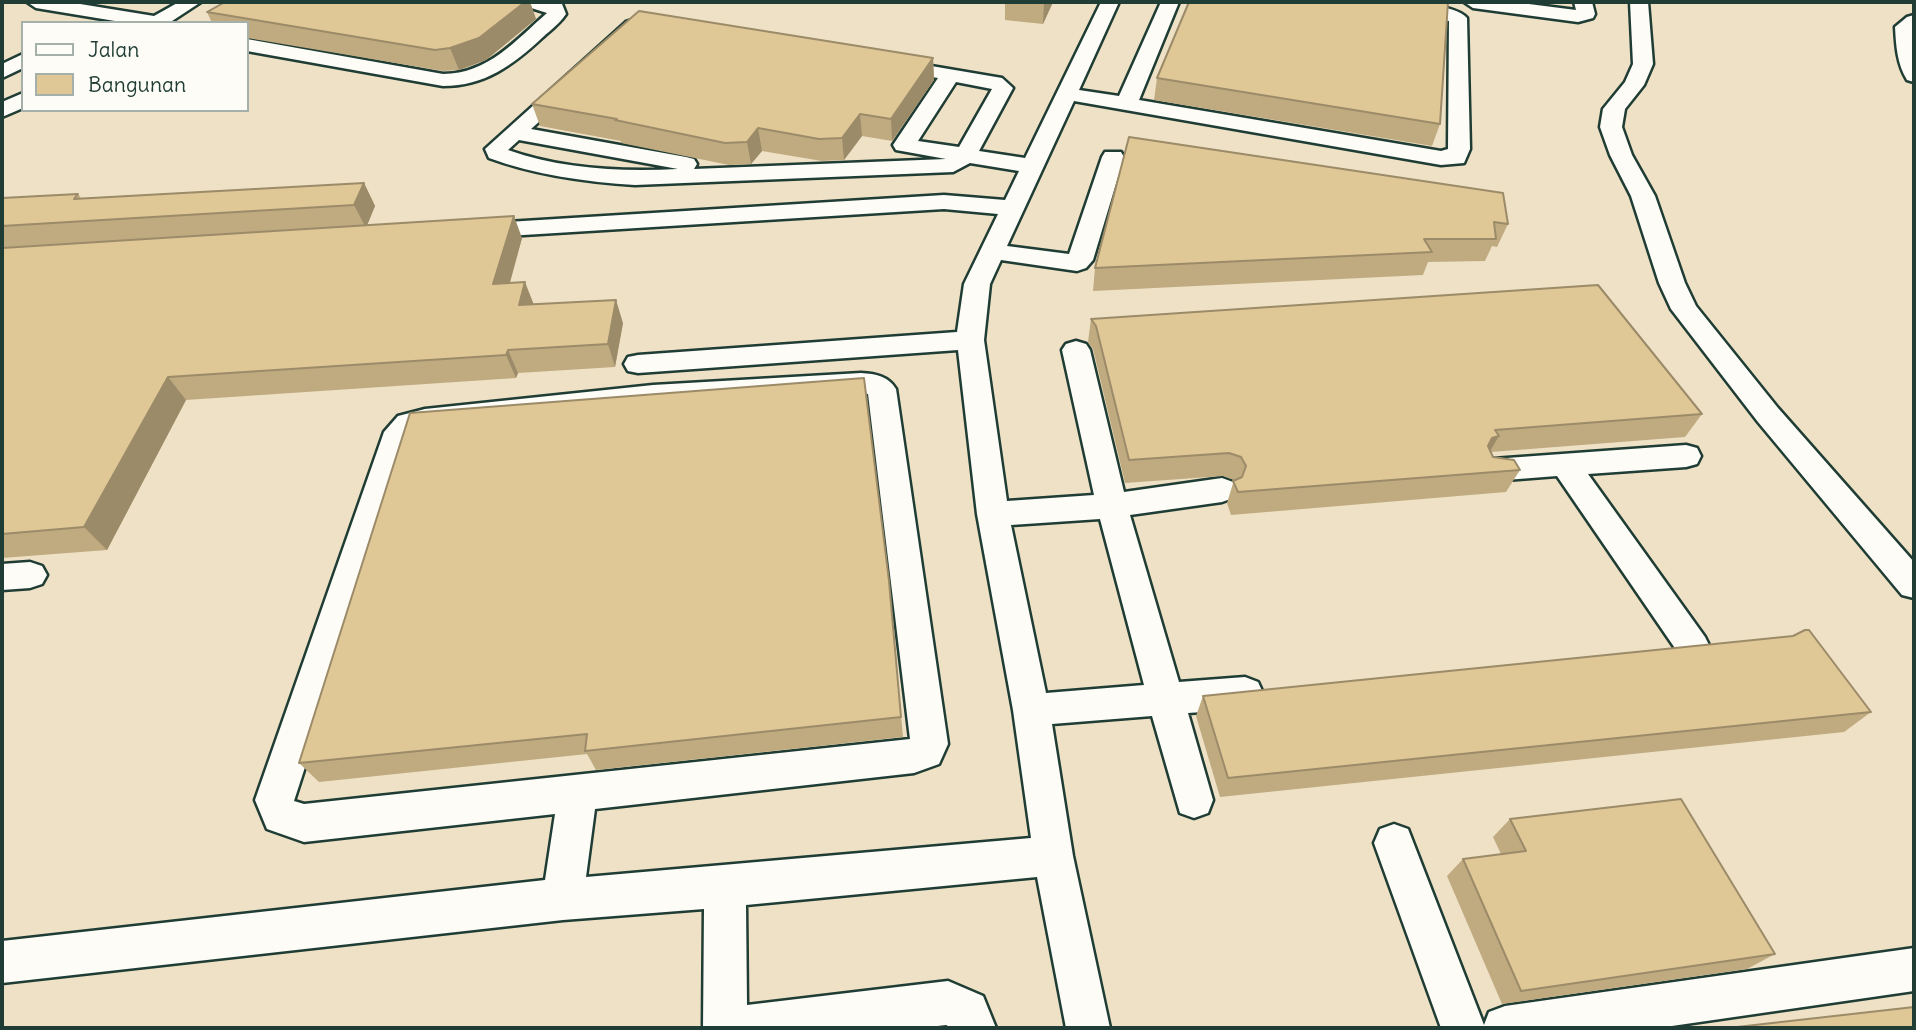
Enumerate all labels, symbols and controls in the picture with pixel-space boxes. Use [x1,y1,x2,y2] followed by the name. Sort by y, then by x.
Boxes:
[21,21,248,112] legend
[88,36,139,63] text: Jalan
[88,71,186,98] text: Bangunan

